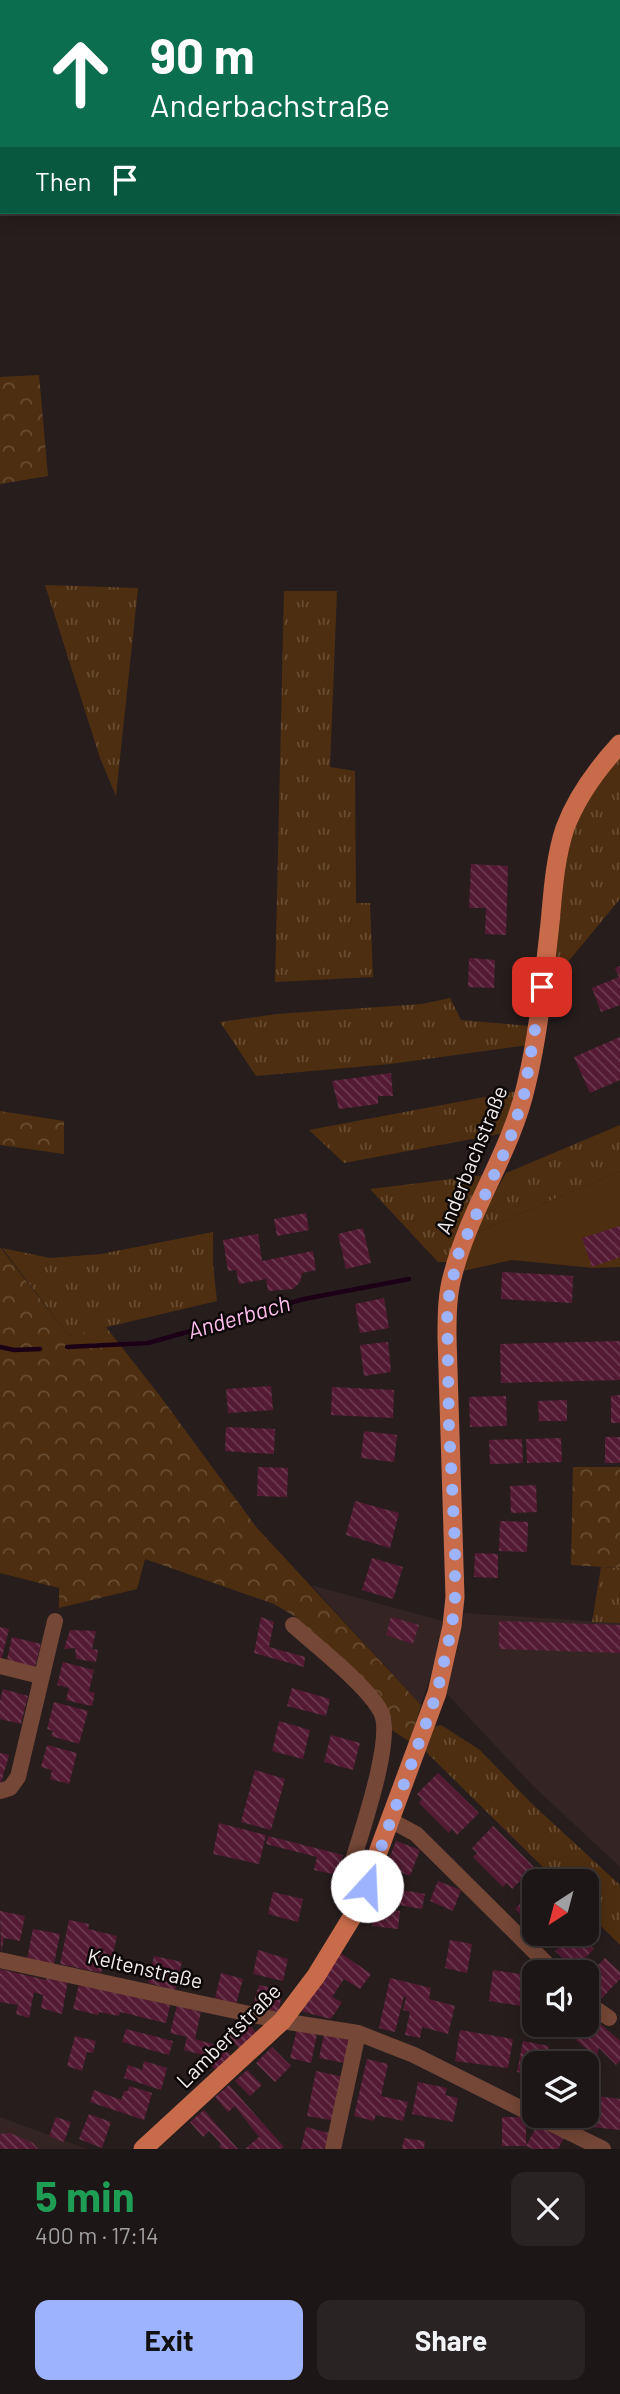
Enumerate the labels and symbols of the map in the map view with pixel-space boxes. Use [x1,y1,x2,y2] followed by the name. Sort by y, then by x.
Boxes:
[512,957,572,1017] pin
[429,1082,512,1237] street label: Anderbachstraße
[184,1288,293,1344] water label: Anderbach
[330,1849,404,1923] position arrow
[522,1869,598,1946] north arrow
[85,1942,205,1993] street label: Keltenstraße
[171,1978,285,2092] street label: Lambertstraße

